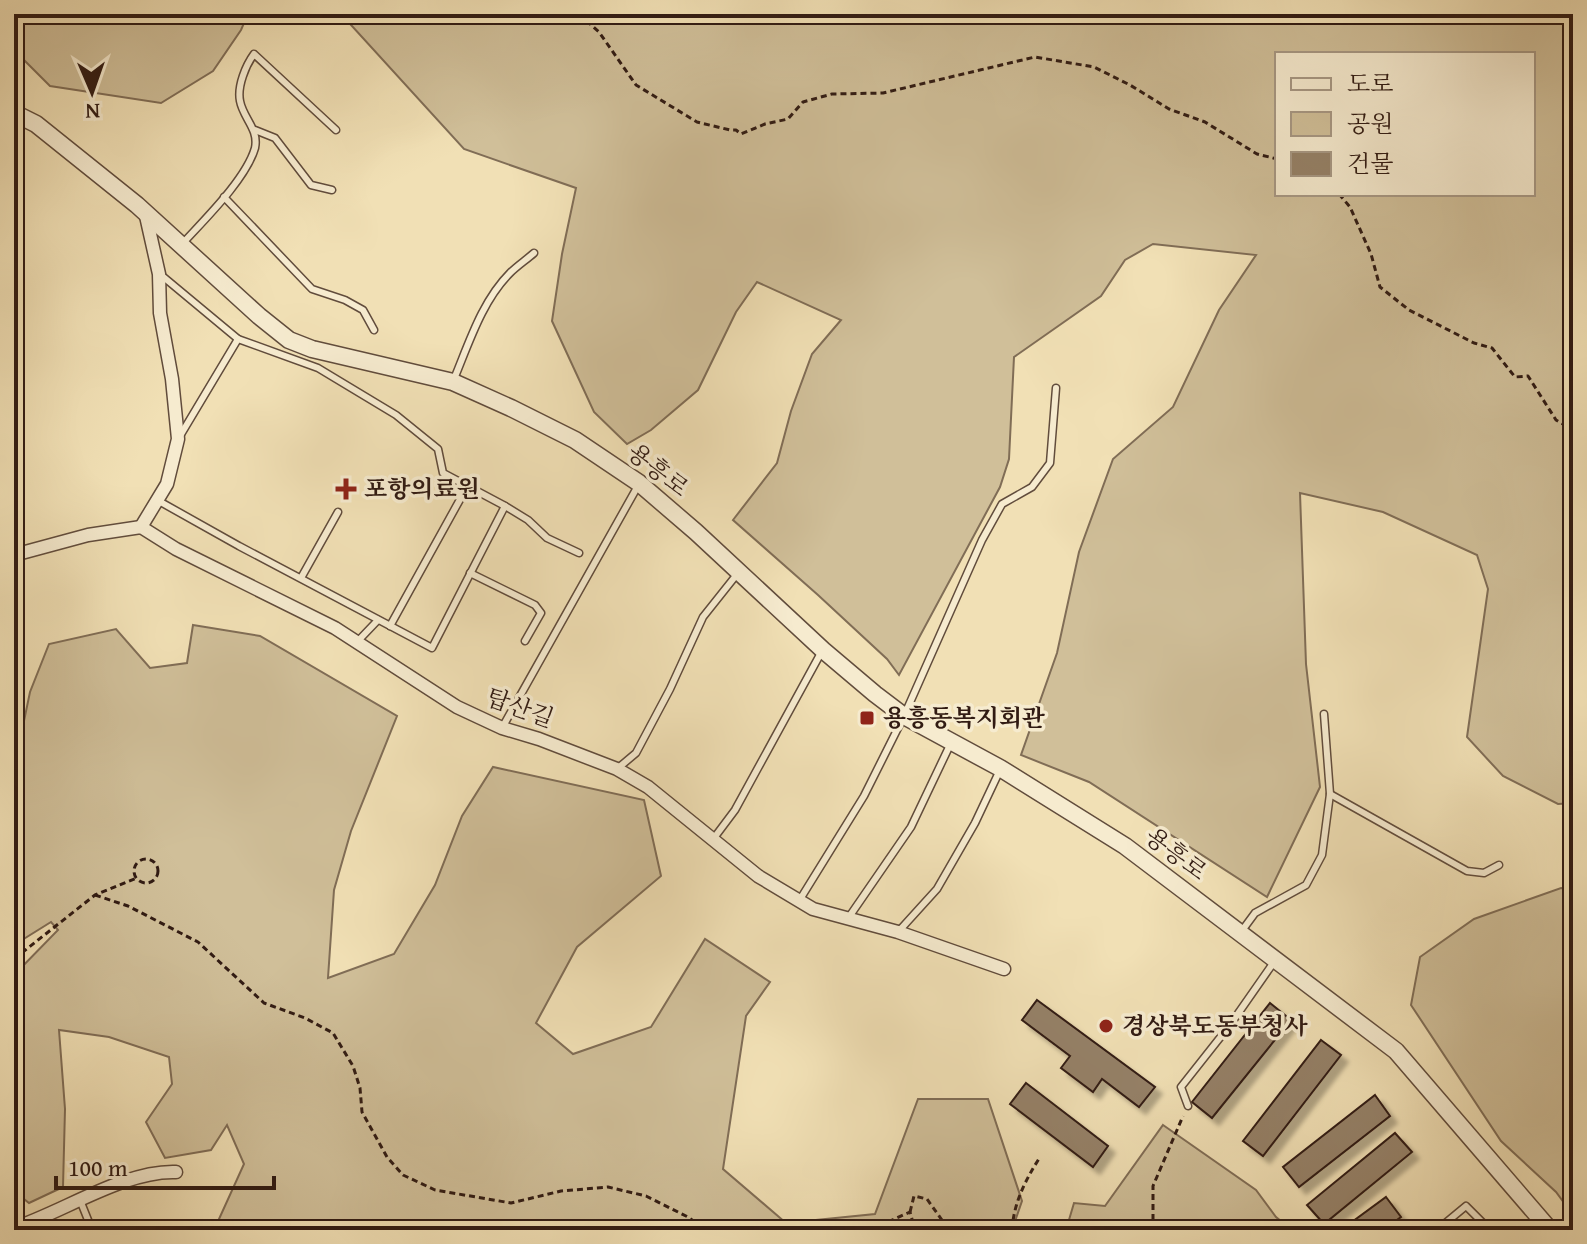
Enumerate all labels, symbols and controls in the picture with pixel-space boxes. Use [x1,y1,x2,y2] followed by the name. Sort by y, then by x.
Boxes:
[52,52,132,132] north arrow
[1275,52,1535,196] legend
[1347,66,1393,101] text: 도로
[85,96,101,128] text: N
[1347,106,1393,141] text: 공원
[1347,146,1393,181] text: 건물
[620,434,696,505] street label: 용흥로
[364,471,480,506] place label: 포항의료원
[335,478,357,500] marker: 포항의료원
[482,679,559,736] street label: 탑산길
[883,700,1045,735] place label: 용흥동복지회관
[858,709,876,727] marker: 용흥동복지회관
[1138,819,1215,889] street label: 용흥로
[1122,1008,1308,1043] place label: 경상북도동부청사
[1097,1017,1115,1035] marker: 경상북도동부청사
[56,1140,274,1190] scale bar
[68,1150,128,1185] text: 100 m

